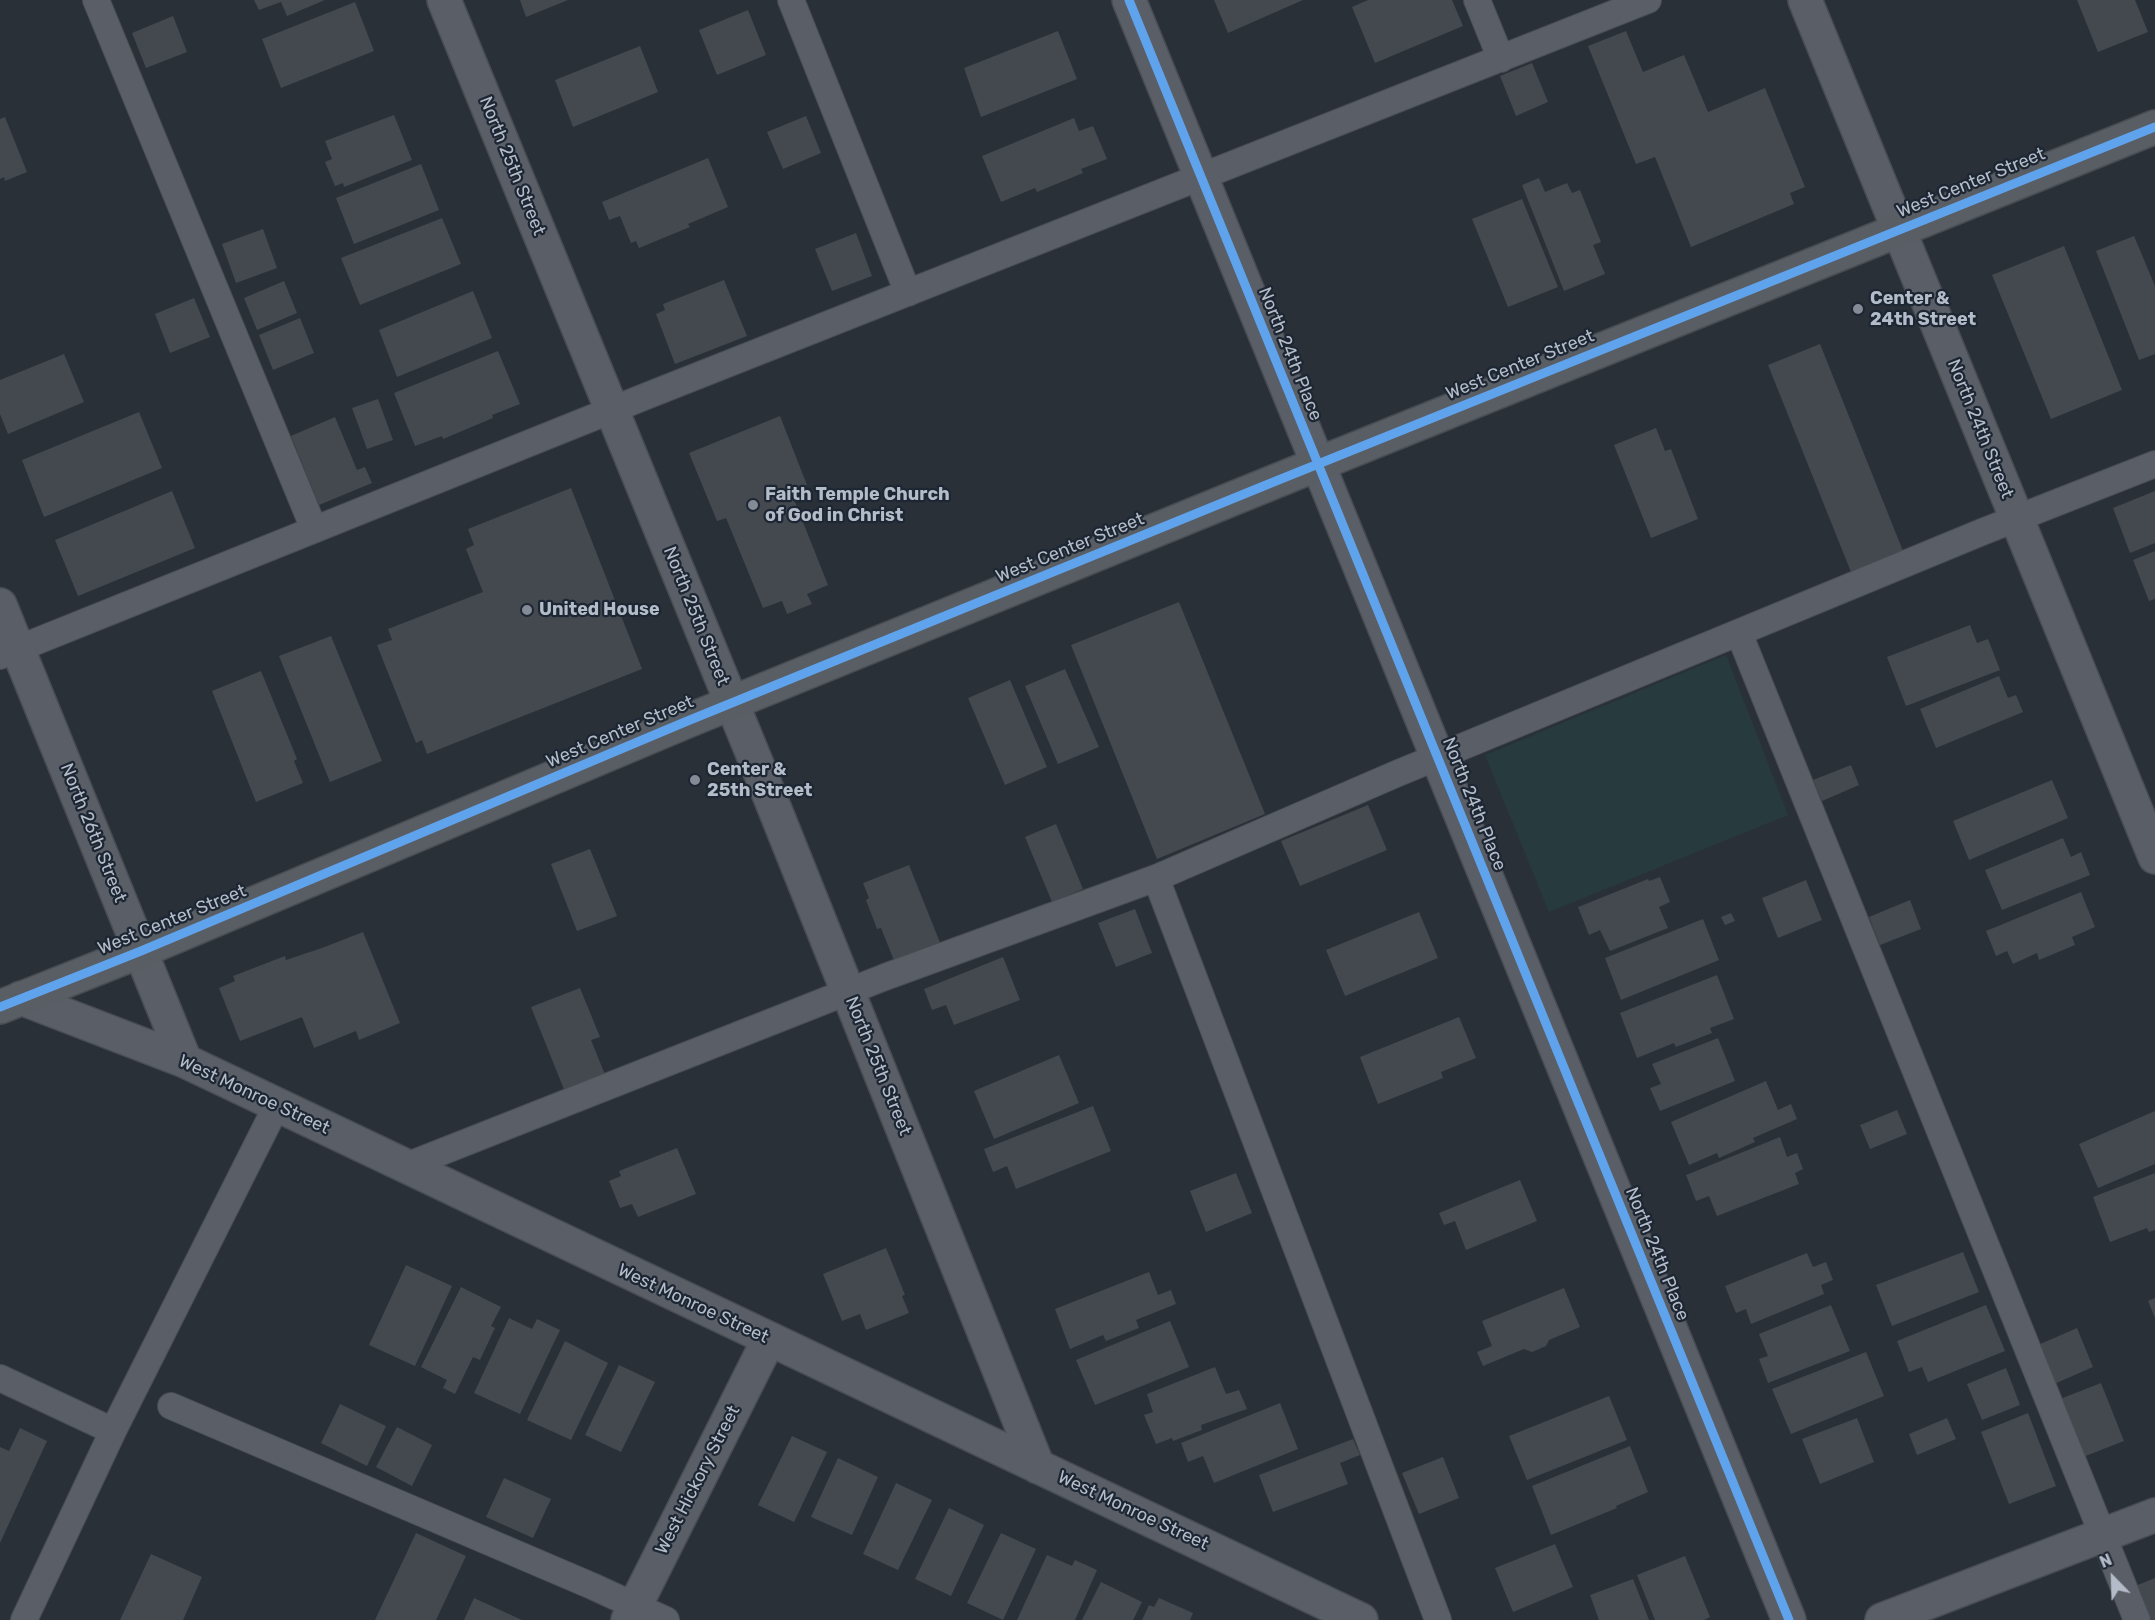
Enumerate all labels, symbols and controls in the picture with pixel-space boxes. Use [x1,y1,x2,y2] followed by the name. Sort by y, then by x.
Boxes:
[474,93,550,239] street label: North 25th Street
[1894,143,2048,223] street label: West Center Street
[1253,284,1327,424] street label: North 24th Place
[1870,288,1976,330] place label: Center & 24th Street
[1851,302,1865,316] marker: Center & 24th Street
[1443,325,1597,405] street label: West Center Street
[1942,356,2018,502] street label: North 24th Street
[765,484,950,526] place label: Faith Temple Church of God in Christ
[746,498,760,512] marker: Faith Temple Church of God in Christ
[993,508,1147,588] street label: West Center Street
[658,543,734,689] street label: North 25th Street
[539,599,660,621] place label: United House
[520,603,534,617] marker: United House
[543,691,697,773] street label: West Center Street
[1437,734,1511,874] street label: North 24th Place
[707,759,812,802] place label: Center & 25th Street
[55,760,131,906] street label: North 26th Street
[688,773,702,787] marker: Center & 25th Street
[95,880,249,960] street label: West Center Street
[840,993,916,1139] street label: North 25th Street
[175,1051,333,1139] street label: West Monroe Street
[1620,1184,1694,1324] street label: North 24th Place
[614,1260,772,1348] street label: West Monroe Street
[651,1402,745,1558] street label: West Hickory Street
[1054,1467,1212,1555] street label: West Monroe Street
[2083,1548,2143,1608] north arrow
[2097,1550,2115,1572] text: N

